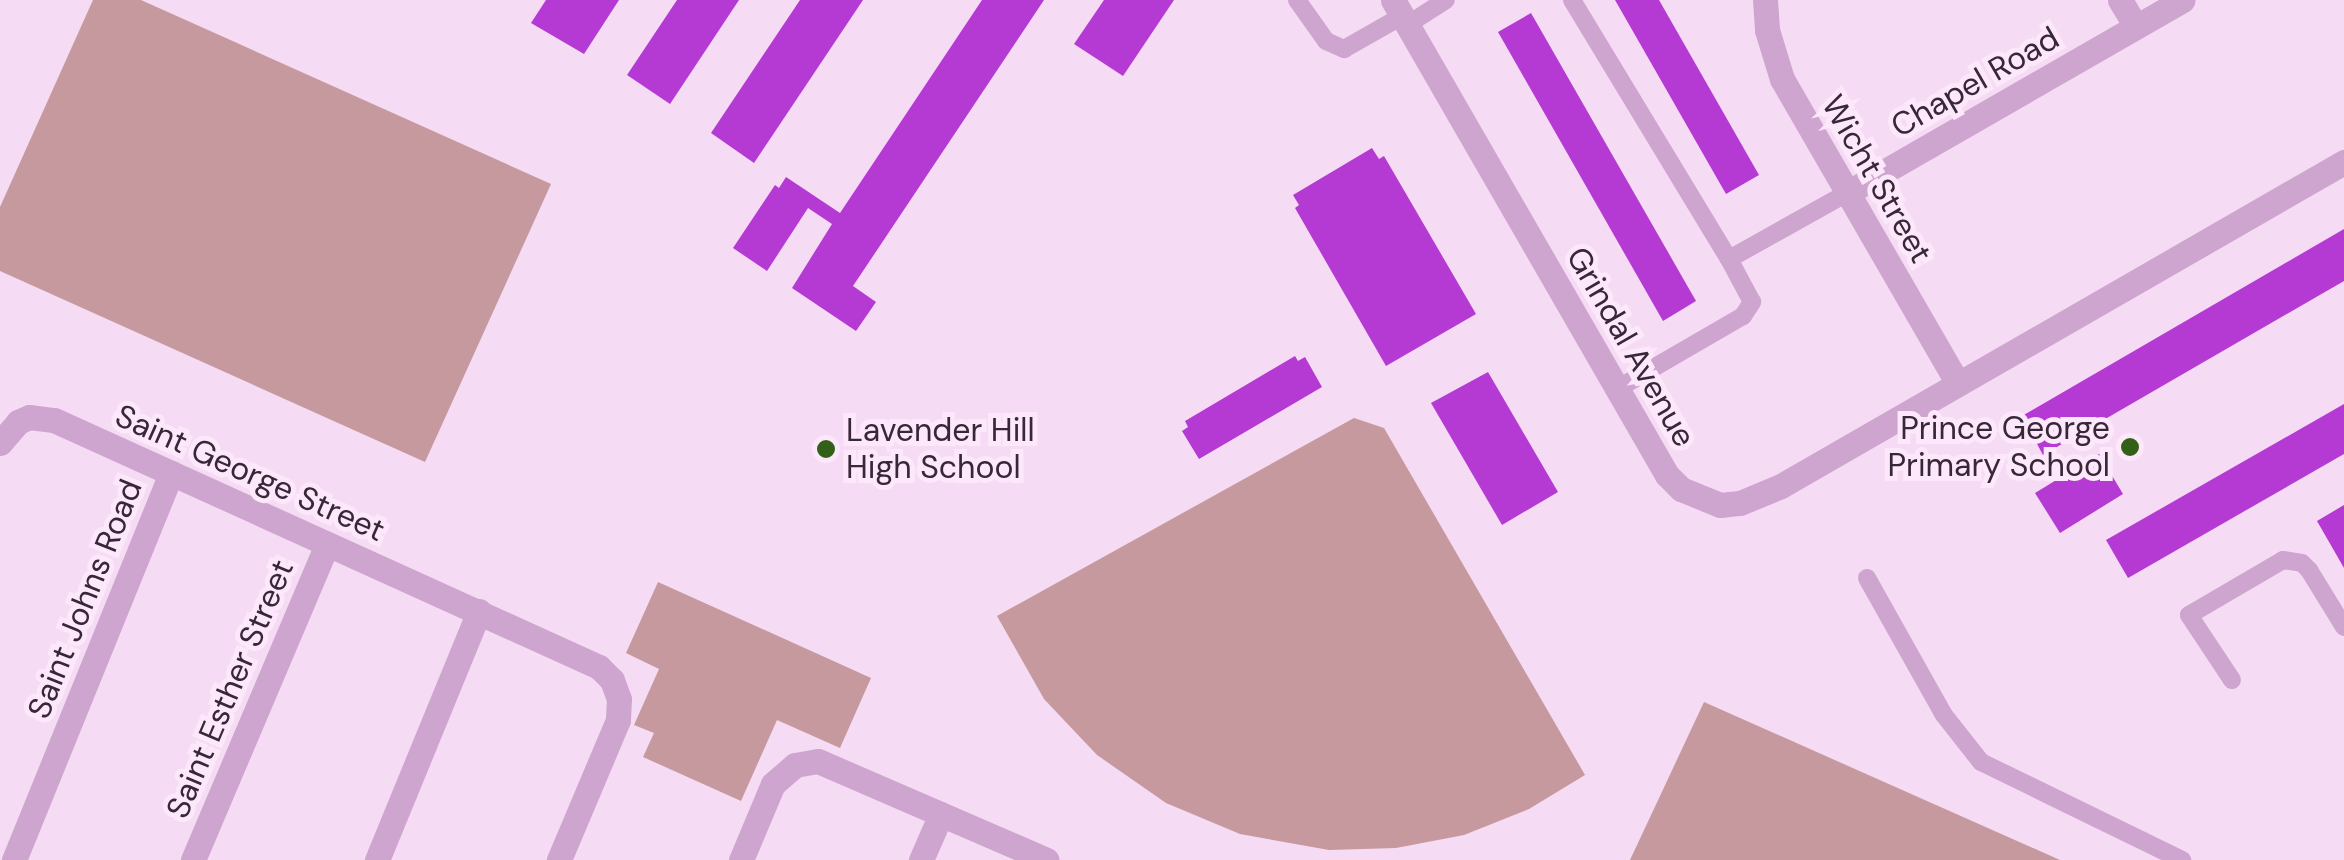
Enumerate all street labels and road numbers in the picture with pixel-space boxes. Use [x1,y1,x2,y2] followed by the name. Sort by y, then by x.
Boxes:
[1884,19,2066,145] street label: Chapel Road
[1814,88,1940,270] street label: Wicht Street
[1558,240,1704,454] street label: Grindal Avenue
[109,396,391,550] street label: Saint George Street
[20,474,150,724] street label: Saint Johns Road
[158,554,302,824] street label: Saint Esther Street

